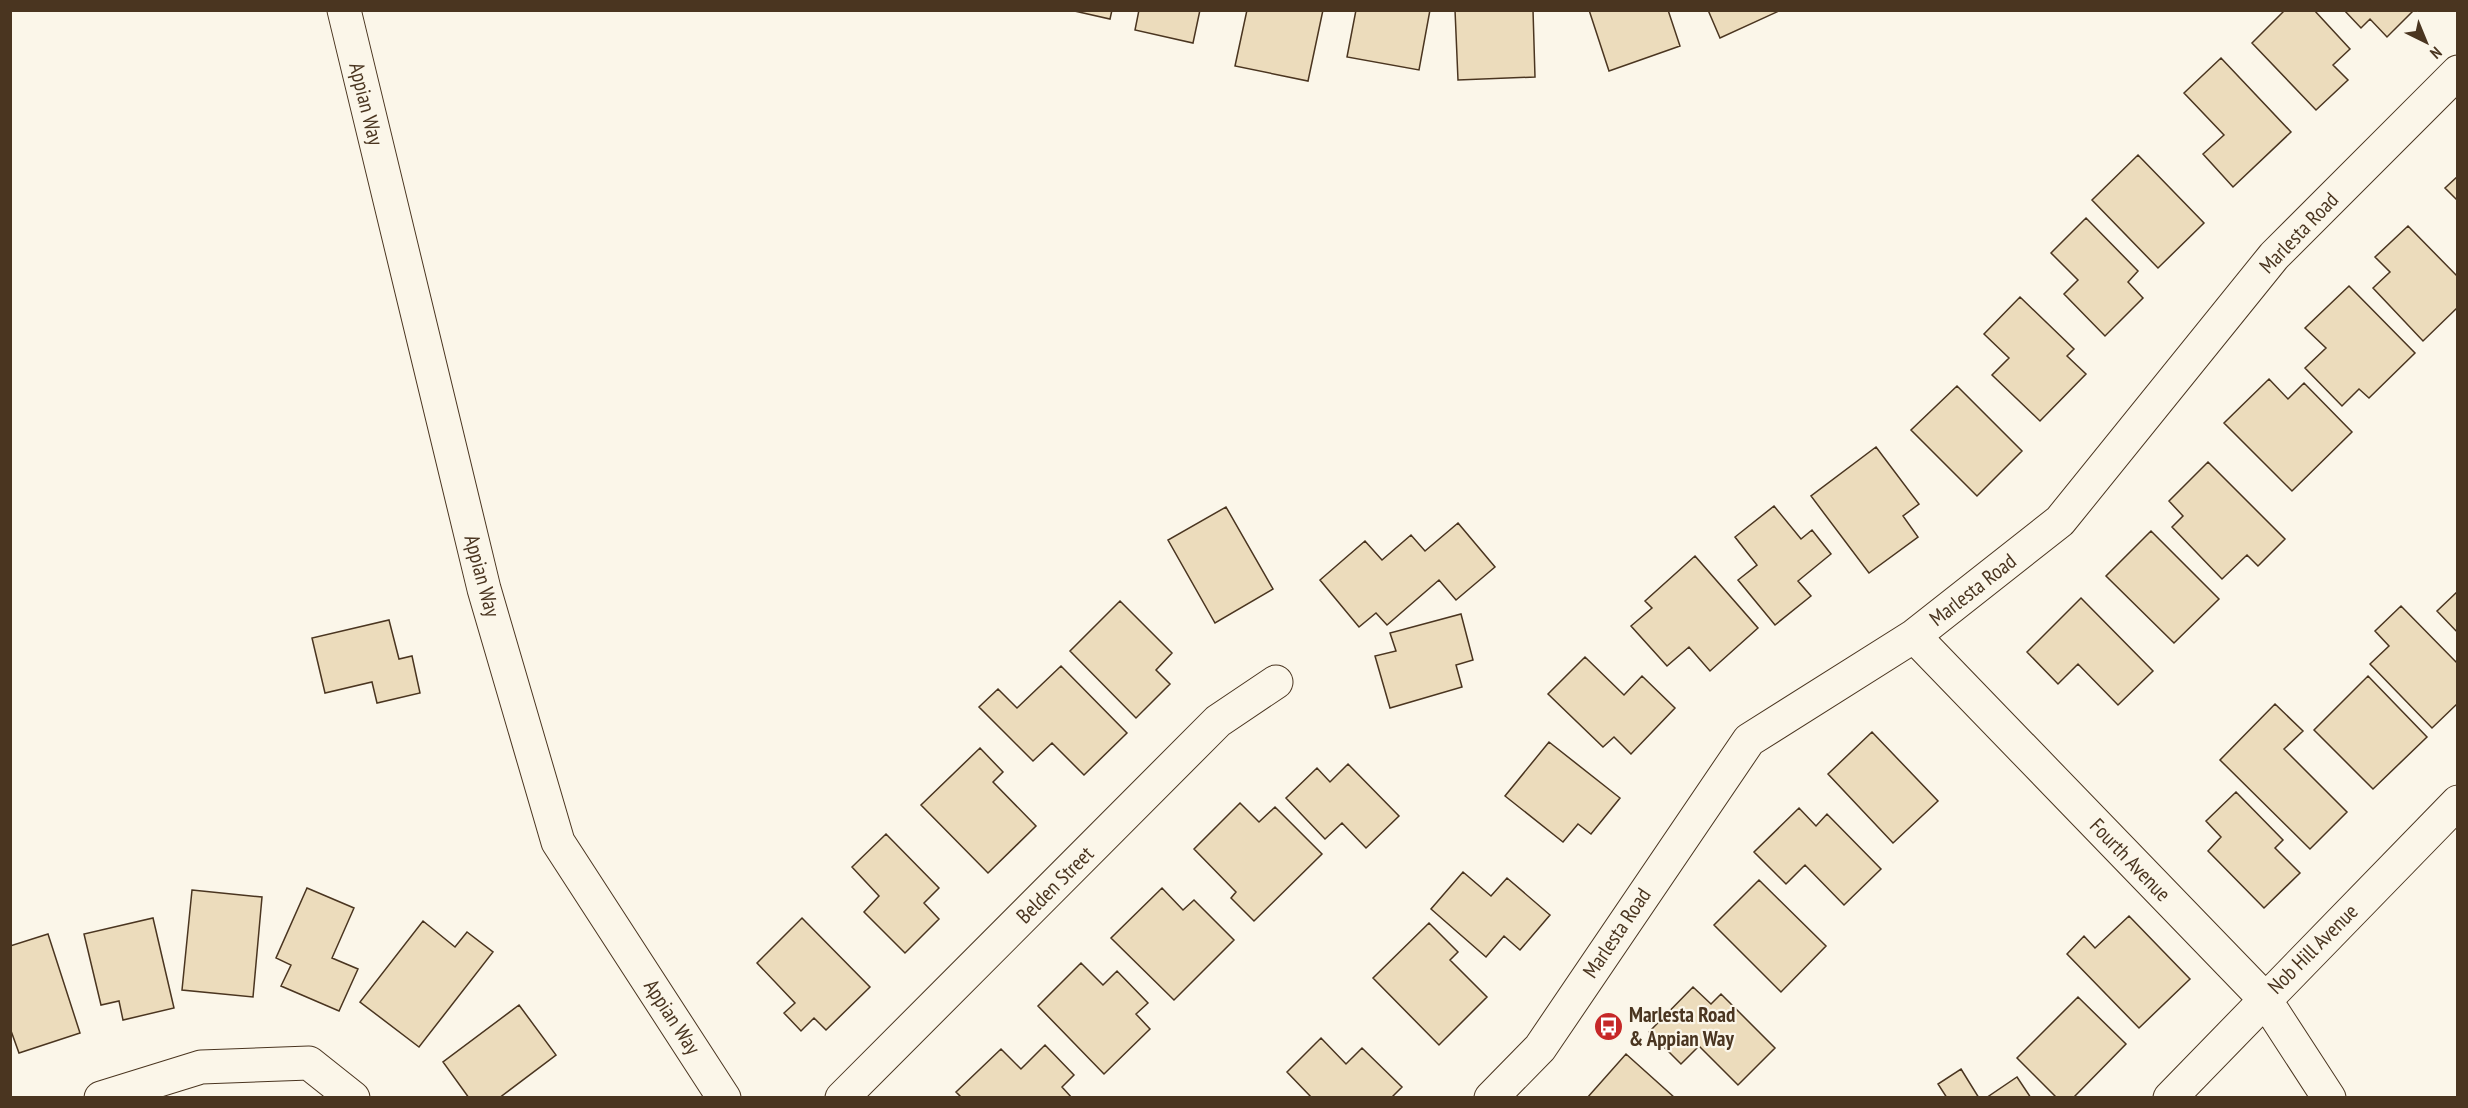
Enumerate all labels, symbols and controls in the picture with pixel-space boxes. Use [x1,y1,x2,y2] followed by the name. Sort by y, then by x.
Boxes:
[2396,12,2456,72] north arrow
[2426,43,2446,63] text: N
[343,60,390,148] street label: Appian Way
[2253,186,2344,279] street label: Marlesta Road
[459,532,506,620] street label: Appian Way
[1924,547,2021,632] street label: Marlesta Road
[2084,812,2177,907] street label: Fourth Avenue
[1010,840,1099,929] street label: Belden Street
[1577,883,1656,983] street label: Marlesta Road
[2262,898,2363,999] street label: Nob Hill Avenue
[638,974,707,1059] street label: Appian Way
[1629,1001,1735,1052] place label: Marlesta Road & Appian Way
[1592,1011,1624,1043] bus stop icon: Marlesta Road & Appian Way

